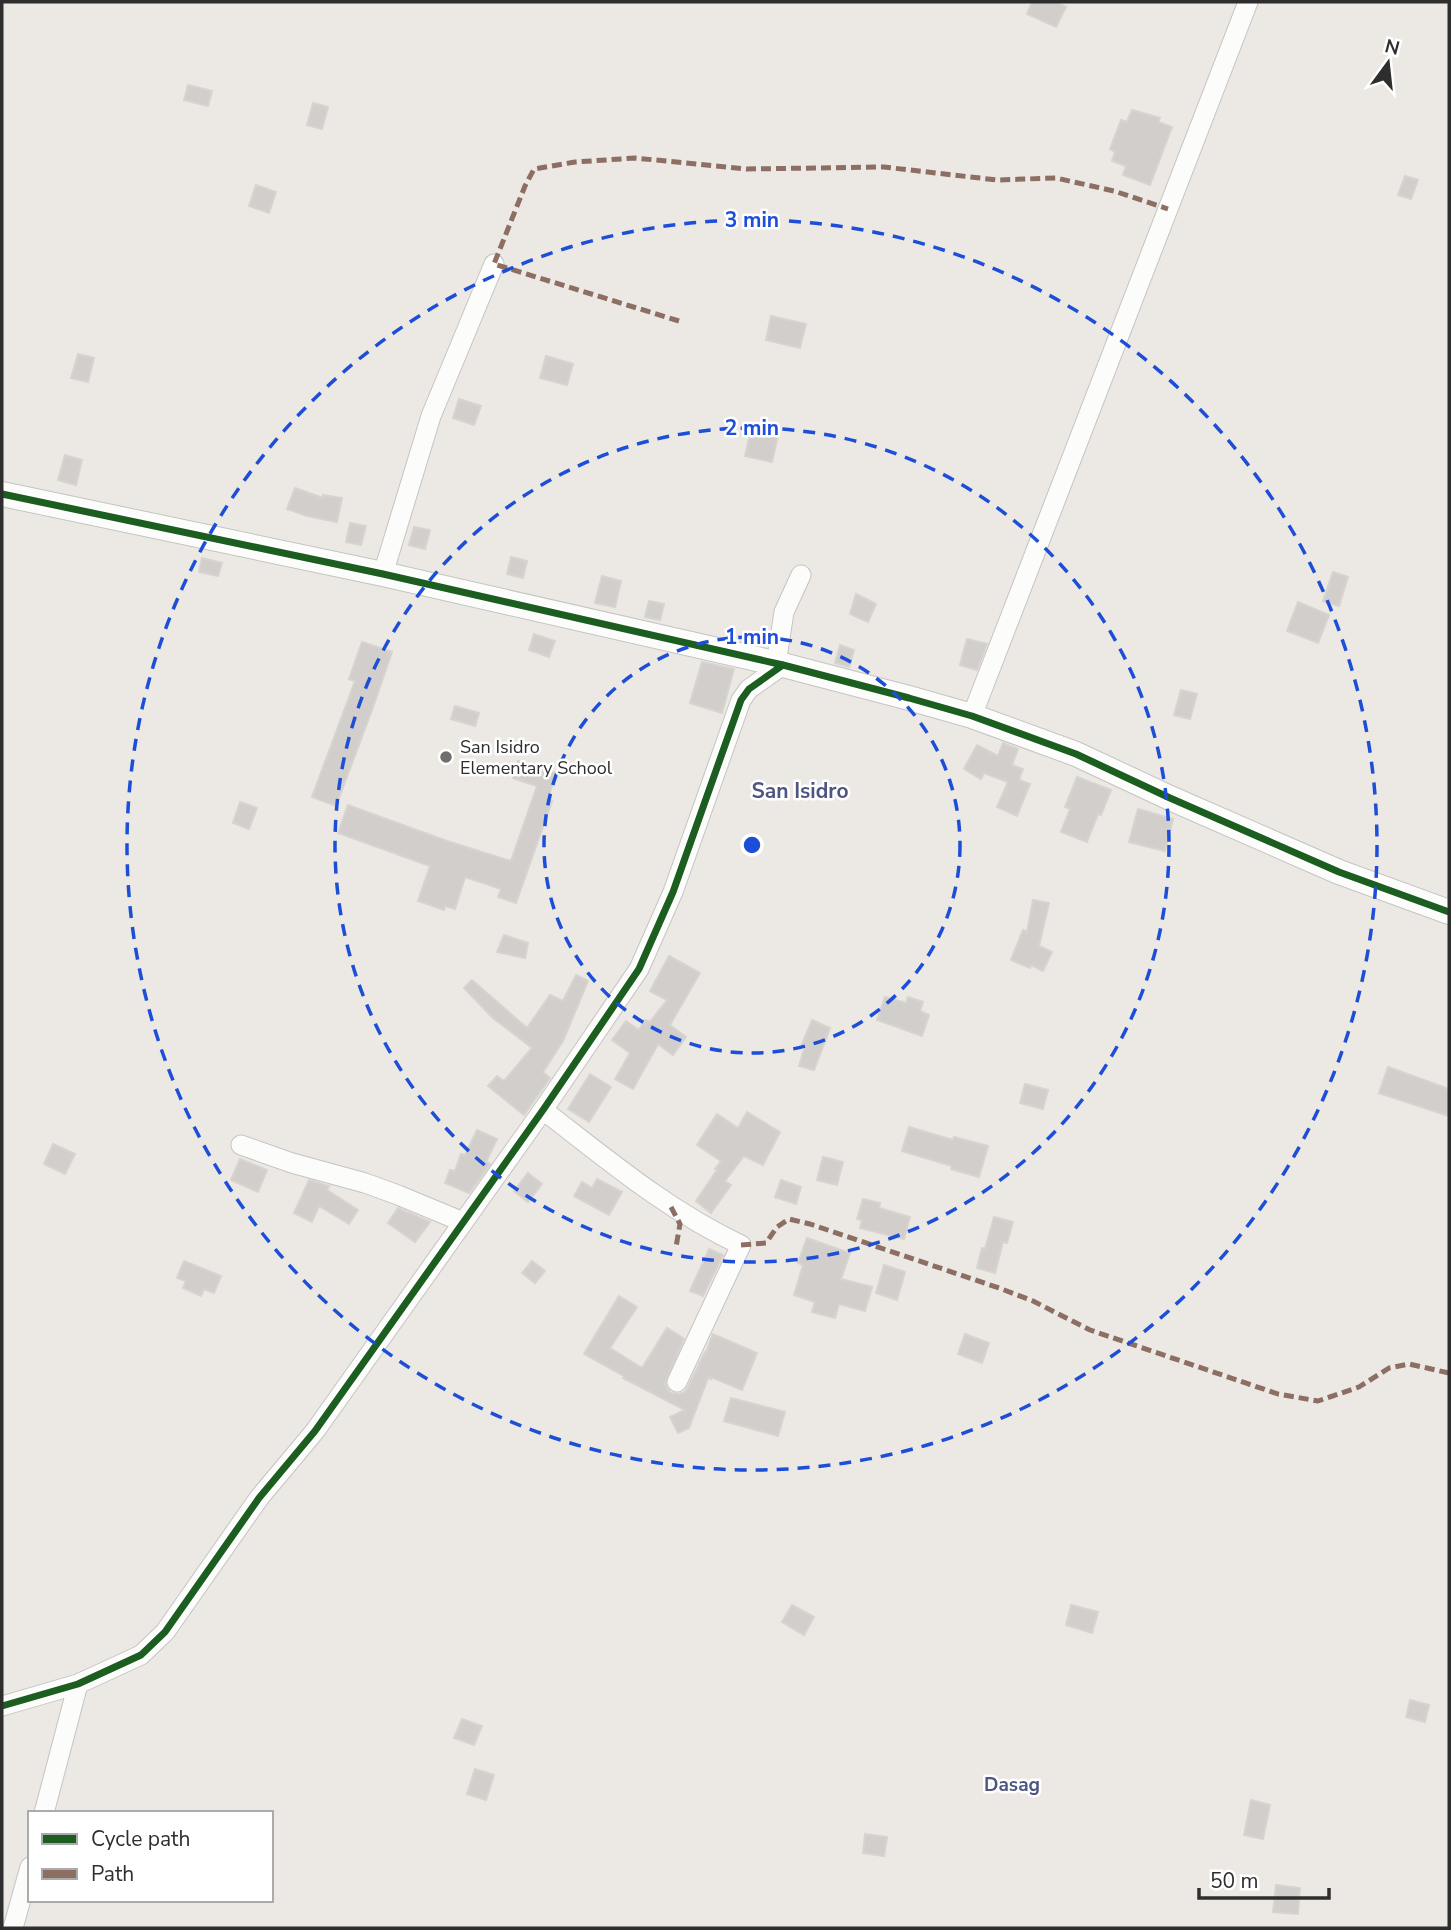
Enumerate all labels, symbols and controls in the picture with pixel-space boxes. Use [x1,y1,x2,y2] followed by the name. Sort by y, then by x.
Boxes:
[1353,28,1423,98] north arrow
[1382,33,1402,62] text: N
[725,206,779,234] text: 3 min
[725,414,779,442] text: 2 min
[725,623,779,651] text: 1 min
[460,735,613,780] place label: San Isidro Elementary School
[438,749,454,765] marker: San Isidro Elementary School
[752,777,848,805] district label: San Isidro
[740,833,764,857] centre of rings
[984,1772,1040,1798] district label: Dasag
[28,1811,273,1902] legend
[91,1825,190,1853] text: Cycle path
[1199,1856,1328,1900] scale bar
[91,1860,134,1888] text: Path
[1210,1867,1259,1895] text: 50 m

